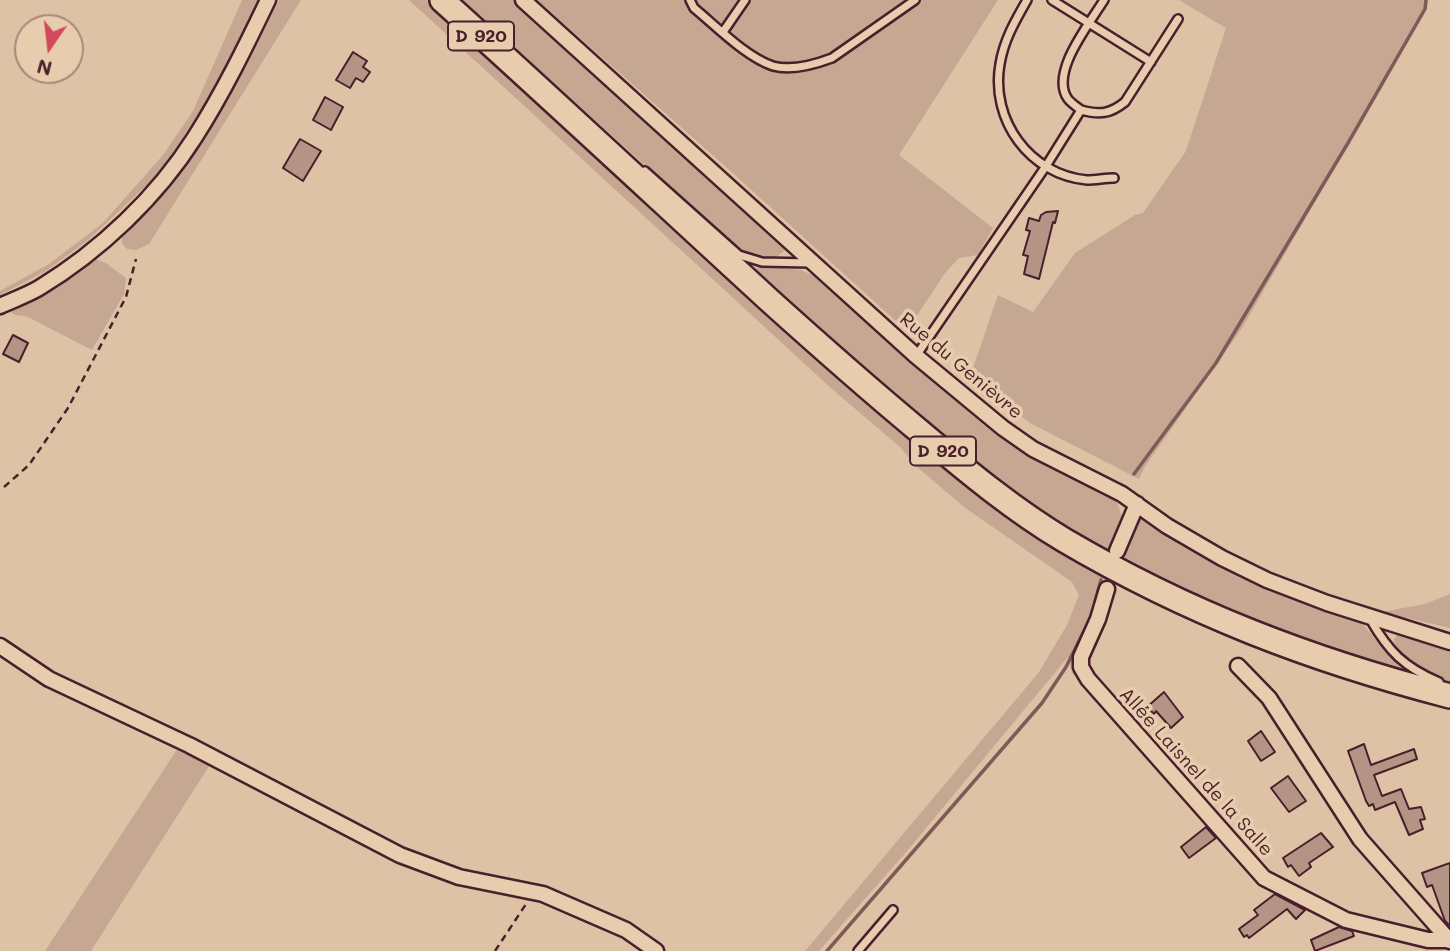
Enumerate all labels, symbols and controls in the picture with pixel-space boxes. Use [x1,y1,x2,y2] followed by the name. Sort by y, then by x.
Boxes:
[14,14,84,84] north arrow
[448,22,514,51] road number: D 920
[34,54,54,82] text: N
[895,308,1027,424] street label: Rue du Genièvre
[910,436,976,466] road number: D 920
[1114,683,1278,861] street label: Allée Laisnel de la Salle

